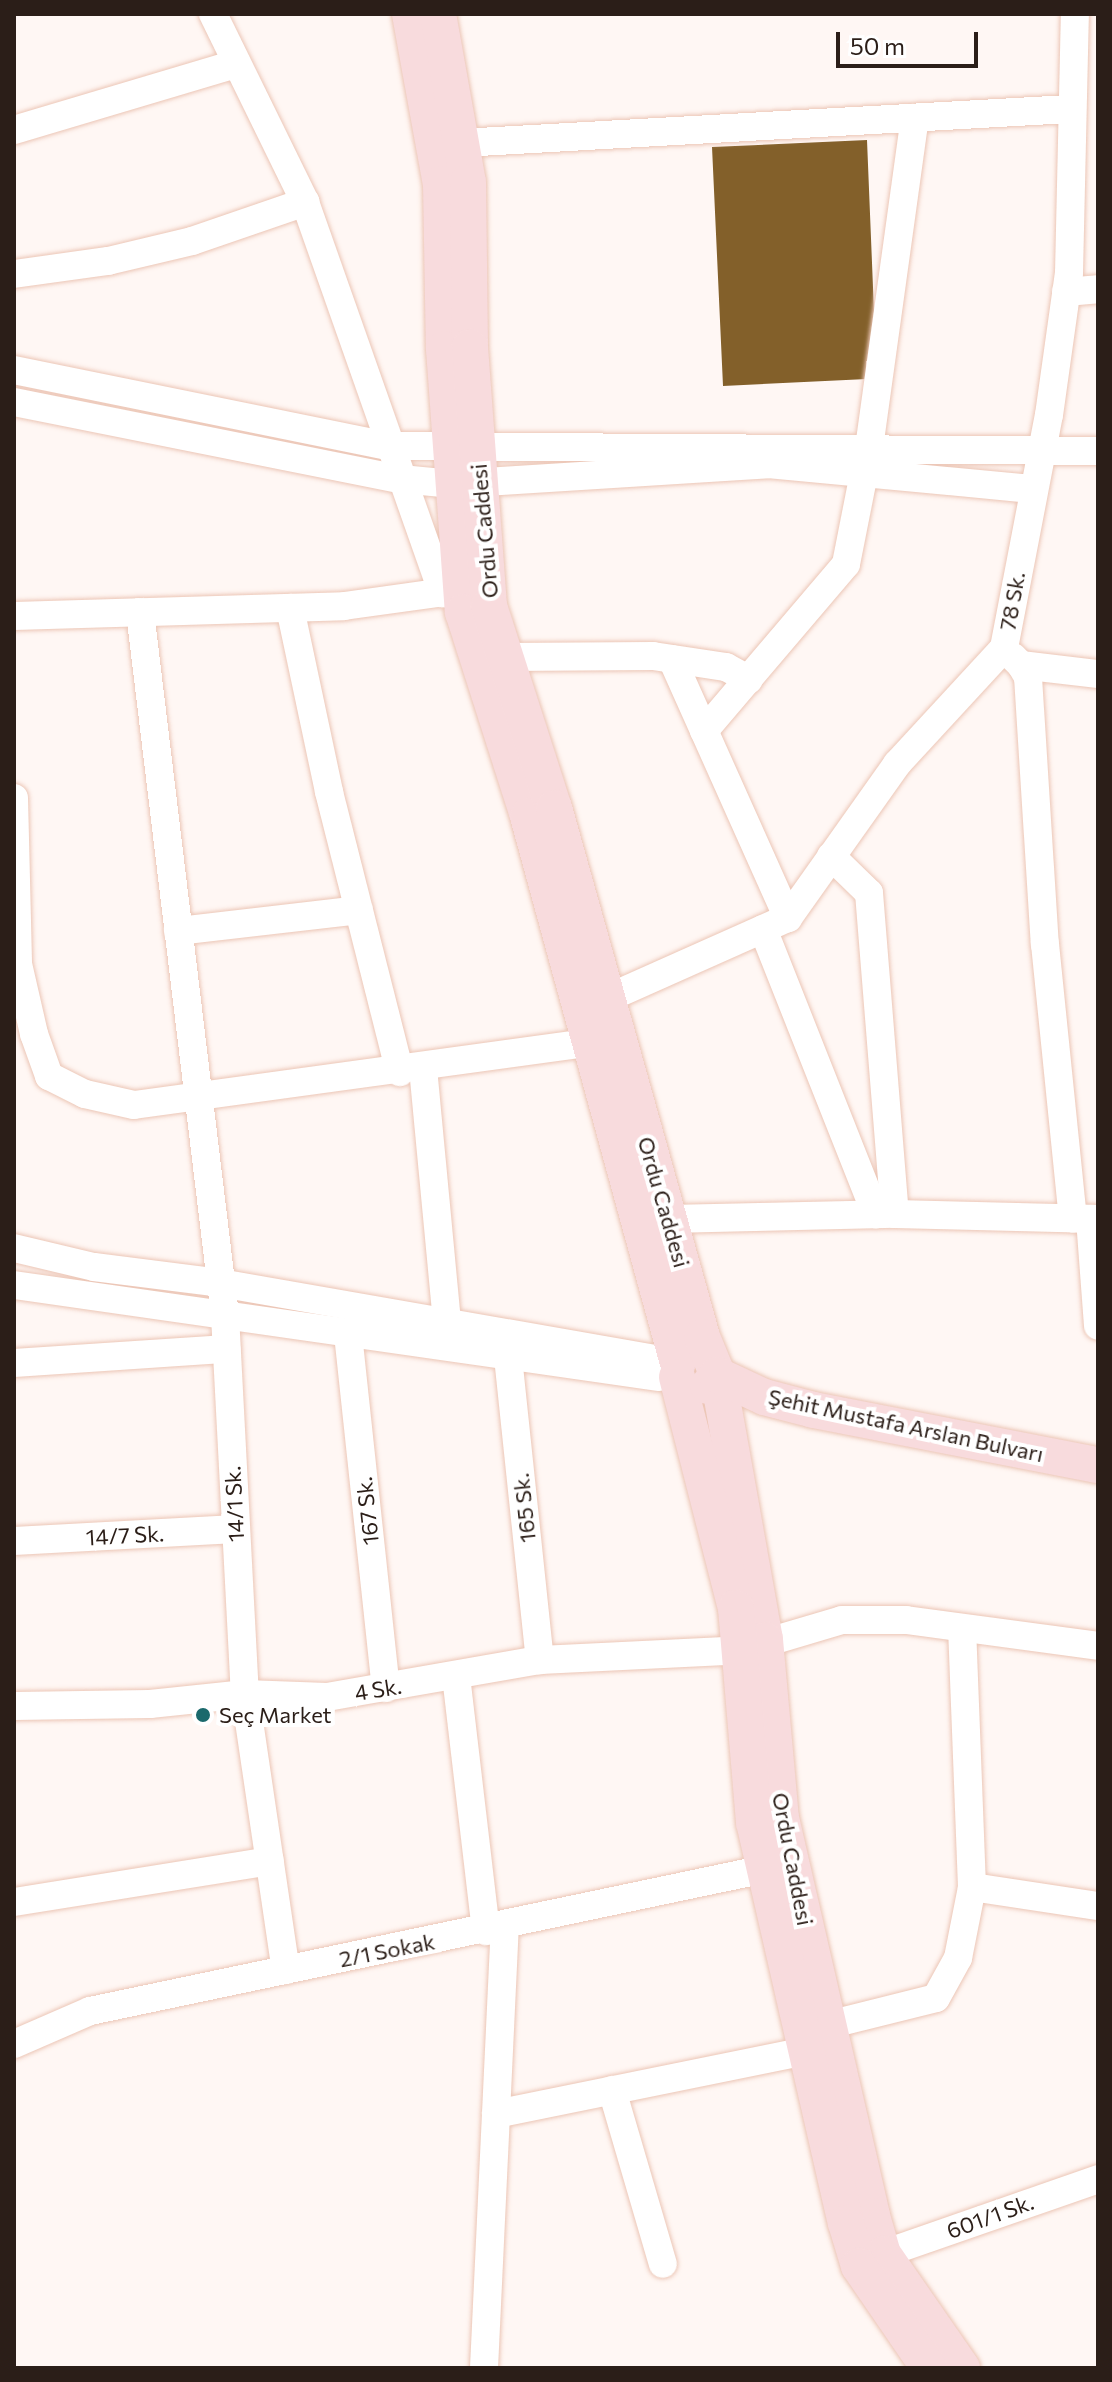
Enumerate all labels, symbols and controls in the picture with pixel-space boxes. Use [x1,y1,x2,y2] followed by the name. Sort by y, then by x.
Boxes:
[840,16,982,66] scale bar
[850,31,905,60] text: 50 m
[465,463,503,599] street label: Ordu Caddesi
[994,570,1030,632] street label: 78 Sk.
[633,1134,695,1270] street label: Ordu Caddesi
[766,1383,1046,1467] street label: Şehit Mustafa Arslan Bulvarı
[219,1465,249,1543] street label: 14/1 Sk.
[507,1472,541,1544] street label: 165 Sk.
[350,1476,384,1546] street label: 167 Sk.
[85,1520,165,1550] street label: 14/7 Sk.
[353,1672,403,1706] street label: 4 Sk.
[219,1702,332,1728] place label: Seç Market
[194,1706,212,1724] marker: Seç Market
[767,1790,819,1928] street label: Ordu Caddesi
[337,1928,437,1972] street label: 2/1 Sokak
[943,2188,1037,2244] street label: 601/1 Sk.

